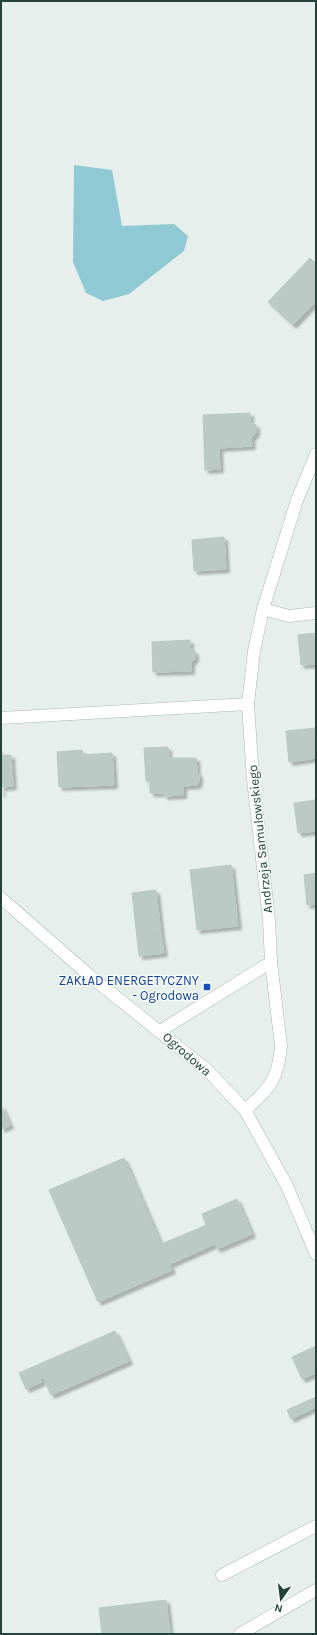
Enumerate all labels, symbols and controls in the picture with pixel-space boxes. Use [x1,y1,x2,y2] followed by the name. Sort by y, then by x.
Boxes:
[245,764,275,914] street label: Andrzeja Samulowskiego
[58,973,199,1003] place label: ZAKŁAD ENERGETYCZNY - Ogrodowa
[202,982,212,992] marker: ZAKŁAD ENERGETYCZNY - Ogrodowa
[160,1029,214,1079] street label: Ogrodowa
[261,1579,301,1619] north arrow
[273,1601,284,1615] text: N

